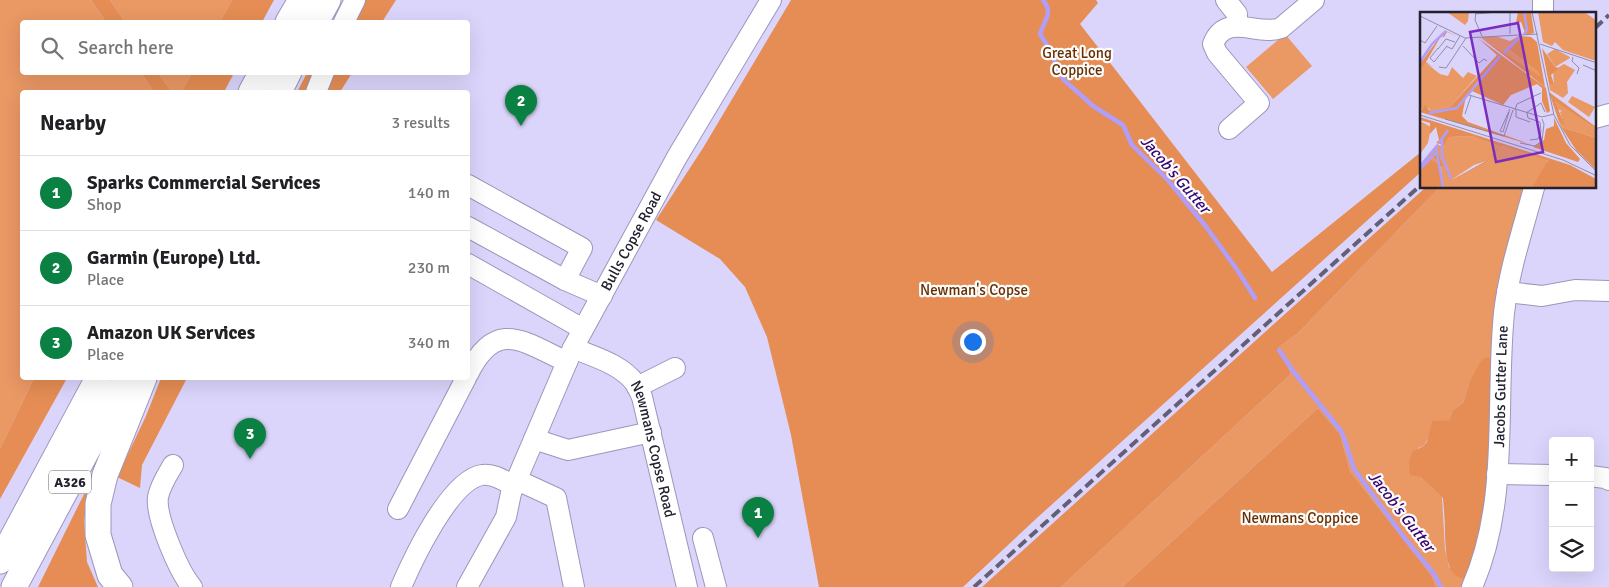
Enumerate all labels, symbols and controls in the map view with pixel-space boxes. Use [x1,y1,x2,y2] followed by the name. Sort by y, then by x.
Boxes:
[1420,12,1596,189] inset map
[20,20,470,75] search box
[38,34,66,62] icon: search
[78,36,174,60] text: Search here
[1042,44,1112,79] park label: Great Long Coppice
[505,85,537,126] pin: 2
[40,110,106,136] text: Nearby
[391,113,450,133] text: 3 results
[1136,132,1216,219] water label: Jacob's Gutter
[87,171,321,195] text: Sparks Commercial Services
[52,183,60,203] text: 1
[408,183,450,203] text: 140 m
[597,188,665,294] street label: Bulls Copse Road
[87,195,121,215] text: Shop
[87,246,261,270] text: Garmin (Europe) Ltd.
[52,258,60,278] text: 2
[408,258,450,278] text: 230 m
[87,270,124,290] text: Place
[920,281,1028,299] park label: Newman's Copse
[87,321,255,345] text: Amazon UK Services
[1490,325,1512,448] street label: Jacobs Gutter Lane
[960,329,986,355] your location
[52,333,60,353] text: 3
[408,333,450,353] text: 340 m
[87,345,124,365] text: Place
[627,377,679,519] street label: Newmans Copse Road
[234,418,266,459] pin: 3
[1549,437,1594,572] map controls
[1549,437,1594,482] button: +
[1364,467,1440,558] water label: Jacob's Gutter
[49,471,91,494] road number: A326
[1549,482,1594,527] button: −
[742,497,774,538] pin: 1
[1241,509,1359,527] park label: Newmans Coppice
[1549,527,1594,572] button: layers

